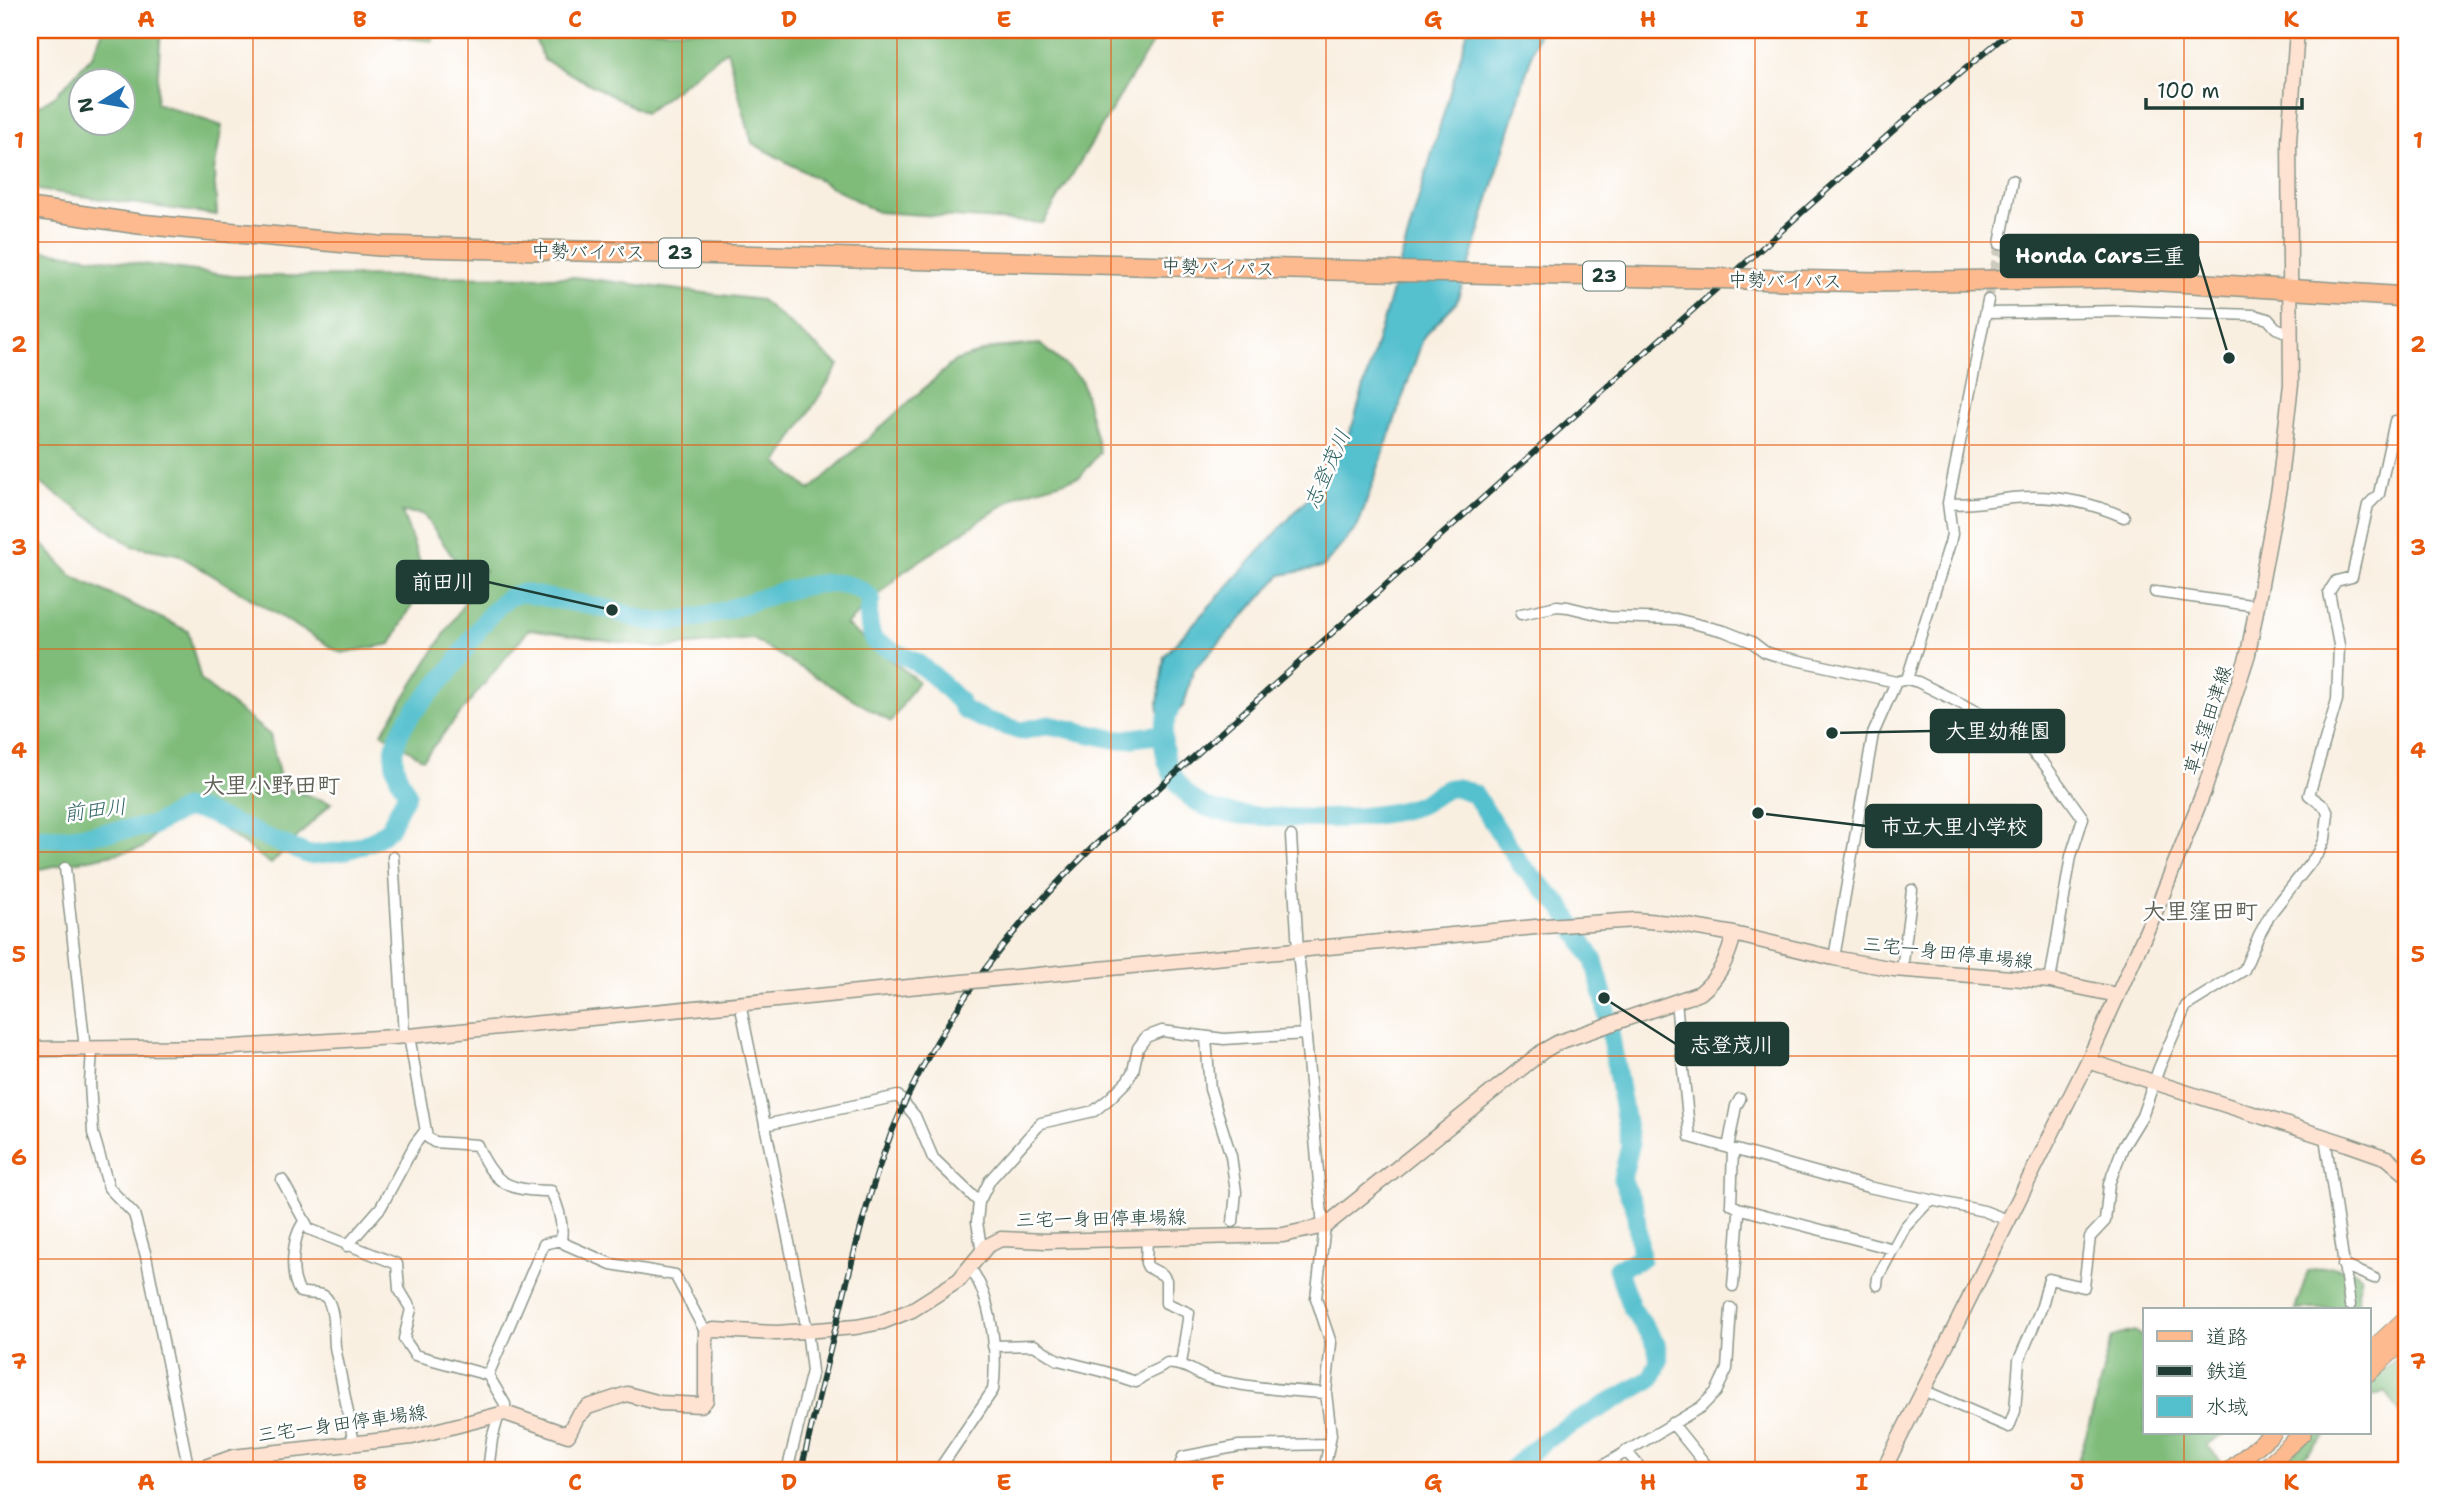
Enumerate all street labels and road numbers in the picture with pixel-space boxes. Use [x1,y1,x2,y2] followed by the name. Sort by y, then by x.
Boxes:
[531,238,645,265] street label: 中勢バイパス
[659,239,701,268] road number: 23
[1161,253,1275,282] street label: 中勢バイパス
[1583,262,1625,290] road number: 23
[1728,267,1842,294] street label: 中勢バイパス
[2178,662,2237,778] street label: 草生窪田津線
[1862,931,2034,974] street label: 三宅一身田停車場線
[1015,1205,1187,1232] street label: 三宅一身田停車場線
[256,1399,428,1448] street label: 三宅一身田停車場線

